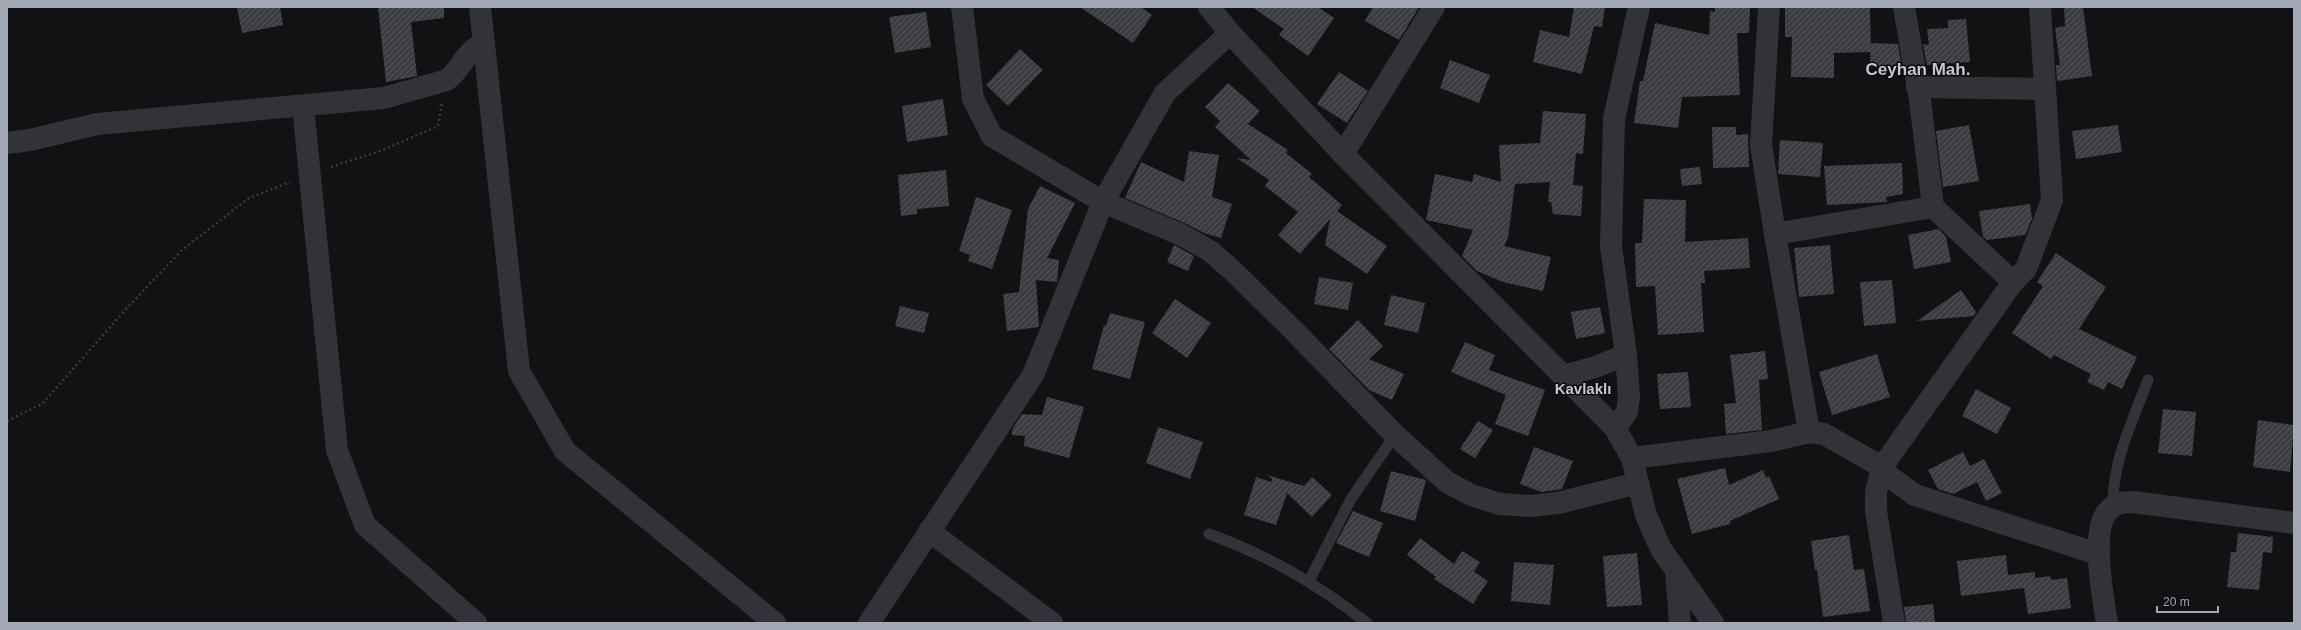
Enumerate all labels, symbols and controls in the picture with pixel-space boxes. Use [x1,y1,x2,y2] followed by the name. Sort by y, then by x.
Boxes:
[1866,60,1970,79] district label: Ceyhan Mah.
[1555,380,1611,397] district label: Kavlaklı
[2157,588,2218,614] scale bar
[2163,595,2190,609] text: 20 m

